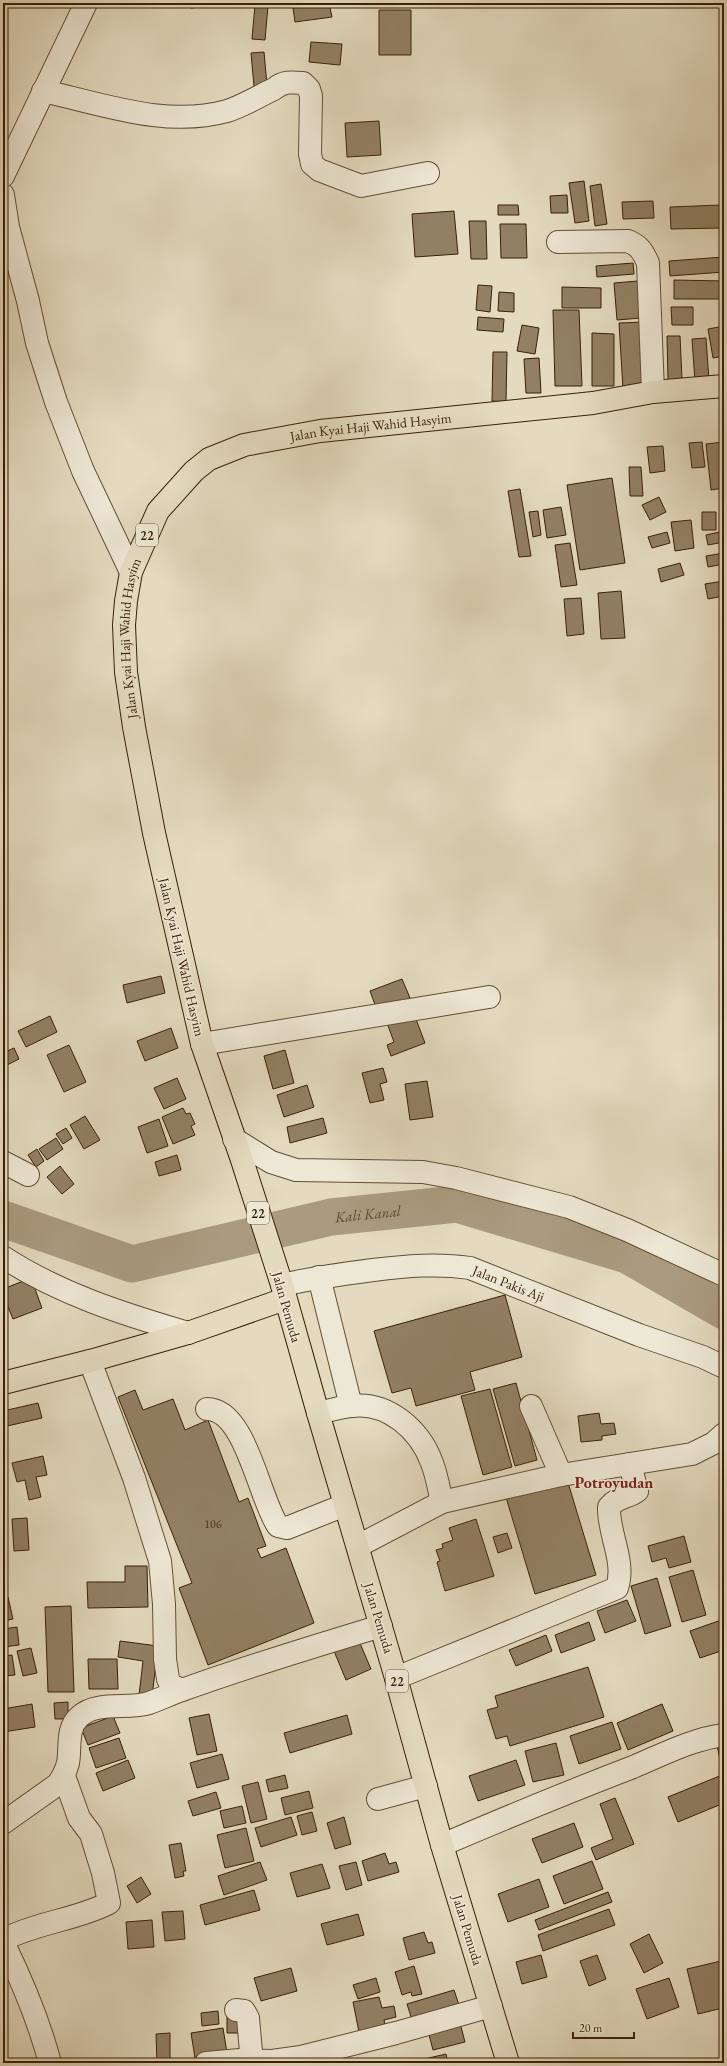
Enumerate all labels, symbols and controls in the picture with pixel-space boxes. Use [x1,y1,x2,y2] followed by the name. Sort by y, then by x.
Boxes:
[287,409,452,446] street label: Jalan Kyai Haji Wahid Hasyim
[136,524,158,546] road number: 22
[115,555,145,721] street label: Jalan Kyai Haji Wahid Hasyim
[155,875,209,1038] street label: Jalan Kyai Haji Wahid Hasyim
[333,1200,402,1226] water label: Kali Kanal
[247,1202,269,1224] road number: 22
[469,1261,548,1306] street label: Jalan Pakis Aji
[268,1269,306,1345] street label: Jalan Pemuda
[575,1472,653,1493] district label: Potroyudan
[204,1516,222,1532] house number: 106
[359,1580,398,1656] street label: Jalan Pemuda
[386,1670,408,1692] road number: 22
[448,1892,487,1968] street label: Jalan Pemuda
[573,2014,634,2040] scale bar
[579,2020,603,2036] text: 20 m

